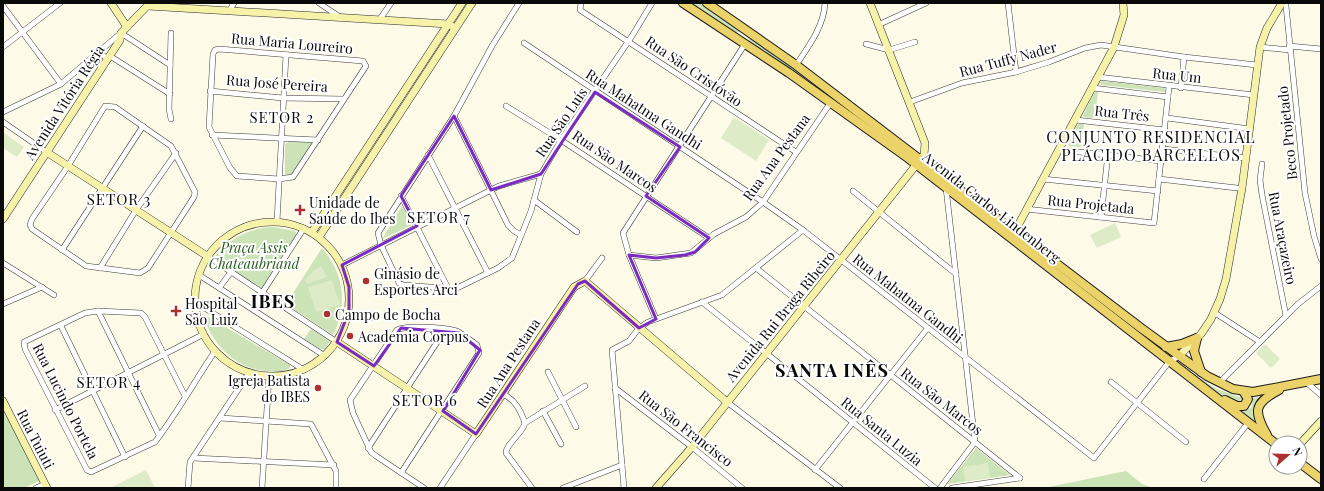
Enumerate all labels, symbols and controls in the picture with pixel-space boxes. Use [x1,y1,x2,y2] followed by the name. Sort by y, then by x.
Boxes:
[230,28,354,58] street label: Rua Maria Loureiro
[642,31,747,111] street label: Rua São Cristóvão
[957,37,1060,81] street label: Rua Tuffy Nader
[19,41,108,164] street label: Avenida Vitória Régia
[1152,63,1203,87] street label: Rua Um
[582,64,706,154] street label: Rua Mahatma Gandhi
[226,70,328,96] street label: Rua José Pereira
[531,84,591,160] street label: Rua São Luís
[1273,85,1301,181] street label: Beco Projetado
[1094,101,1150,125] street label: Rua Três
[249,107,315,127] district label: SETOR 2
[738,110,814,204] street label: Rua Ana Pestana
[569,125,661,197] street label: Rua São Marcos
[1046,126,1256,165] district label: CONJUNTO RESIDENCIAL PLÁCIDO BARCELLOS
[918,147,1065,267] street label: Avenida Carlos Lindenberg
[87,189,151,209] district label: SETOR 3
[1047,190,1135,218] street label: Rua Projetada
[1265,190,1301,286] street label: Rua Araçazeiro
[309,193,396,228] place label: Unidade de Saúde do Ibes
[294,204,306,216] marker: Unidade de Saúde do Ibes
[407,207,471,227] district label: SETOR 7
[209,238,300,273] park label: Praça Assis Chateaubriand
[721,246,839,386] street label: Avenida Rui Braga Ribeiro
[849,249,967,347] street label: Rua Mahatma Gandhi
[374,264,458,299] place label: Ginásio de Esportes Arci
[361,276,371,286] marker: Ginásio de Esportes Arci
[251,289,295,313] district label: IBES
[185,294,238,329] place label: Hospital São Luiz
[170,305,182,317] marker: Hospital São Luiz
[335,305,440,324] place label: Campo de Bocha
[322,309,332,319] marker: Campo de Bocha
[472,315,544,411] street label: Rua Ana Pestana
[357,327,469,346] place label: Academia Corpus
[345,331,355,341] marker: Academia Corpus
[29,340,103,462] street label: Rua Lucindo Portela
[775,358,889,382] district label: SANTA INÊS
[897,363,987,439] street label: Rua São Marcos
[228,371,310,406] place label: Igreja Batista do IBES
[77,372,141,392] district label: SETOR 4
[313,383,323,393] marker: Igreja Batista do IBES
[635,385,737,471] street label: Rua São Francisco
[392,390,458,410] district label: SETOR 6
[837,392,927,470] street label: Rua Santa Luzia
[13,406,59,472] street label: Rua Tuiuti
[1268,435,1308,475] north arrow
[1289,445,1306,458] text: N

